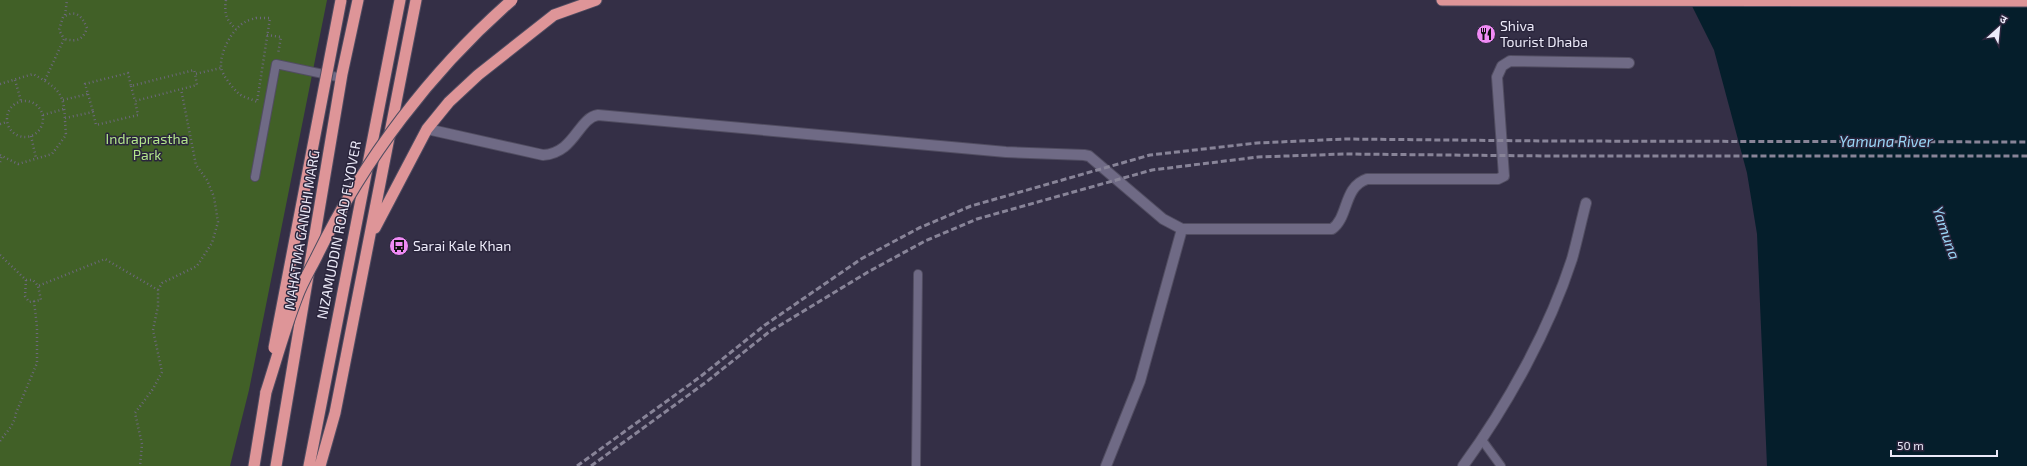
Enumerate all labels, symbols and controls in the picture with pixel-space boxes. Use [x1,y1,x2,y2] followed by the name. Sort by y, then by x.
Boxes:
[1979,8,2019,48] north arrow
[1998,11,2010,26] text: उ
[1500,17,1588,50] place label: Shiva Tourist Dhaba
[1475,23,1497,45] restaurant icon: Shiva Tourist Dhaba
[106,130,188,163] park label: Indraprastha Park
[1839,132,1934,150] water label: Yamuna River
[313,139,364,321] street label: NIZAMUDDIN ROAD FLYOVER
[280,149,323,311] street label: MAHATMA GANDHI MARG
[1929,204,1964,262] water label: Yamuna
[388,235,410,257] bus stop icon: Sarai Kale Khan
[413,237,511,254] place label: Sarai Kale Khan
[1891,432,1997,458] scale bar
[1897,438,1924,452] text: 50 m

